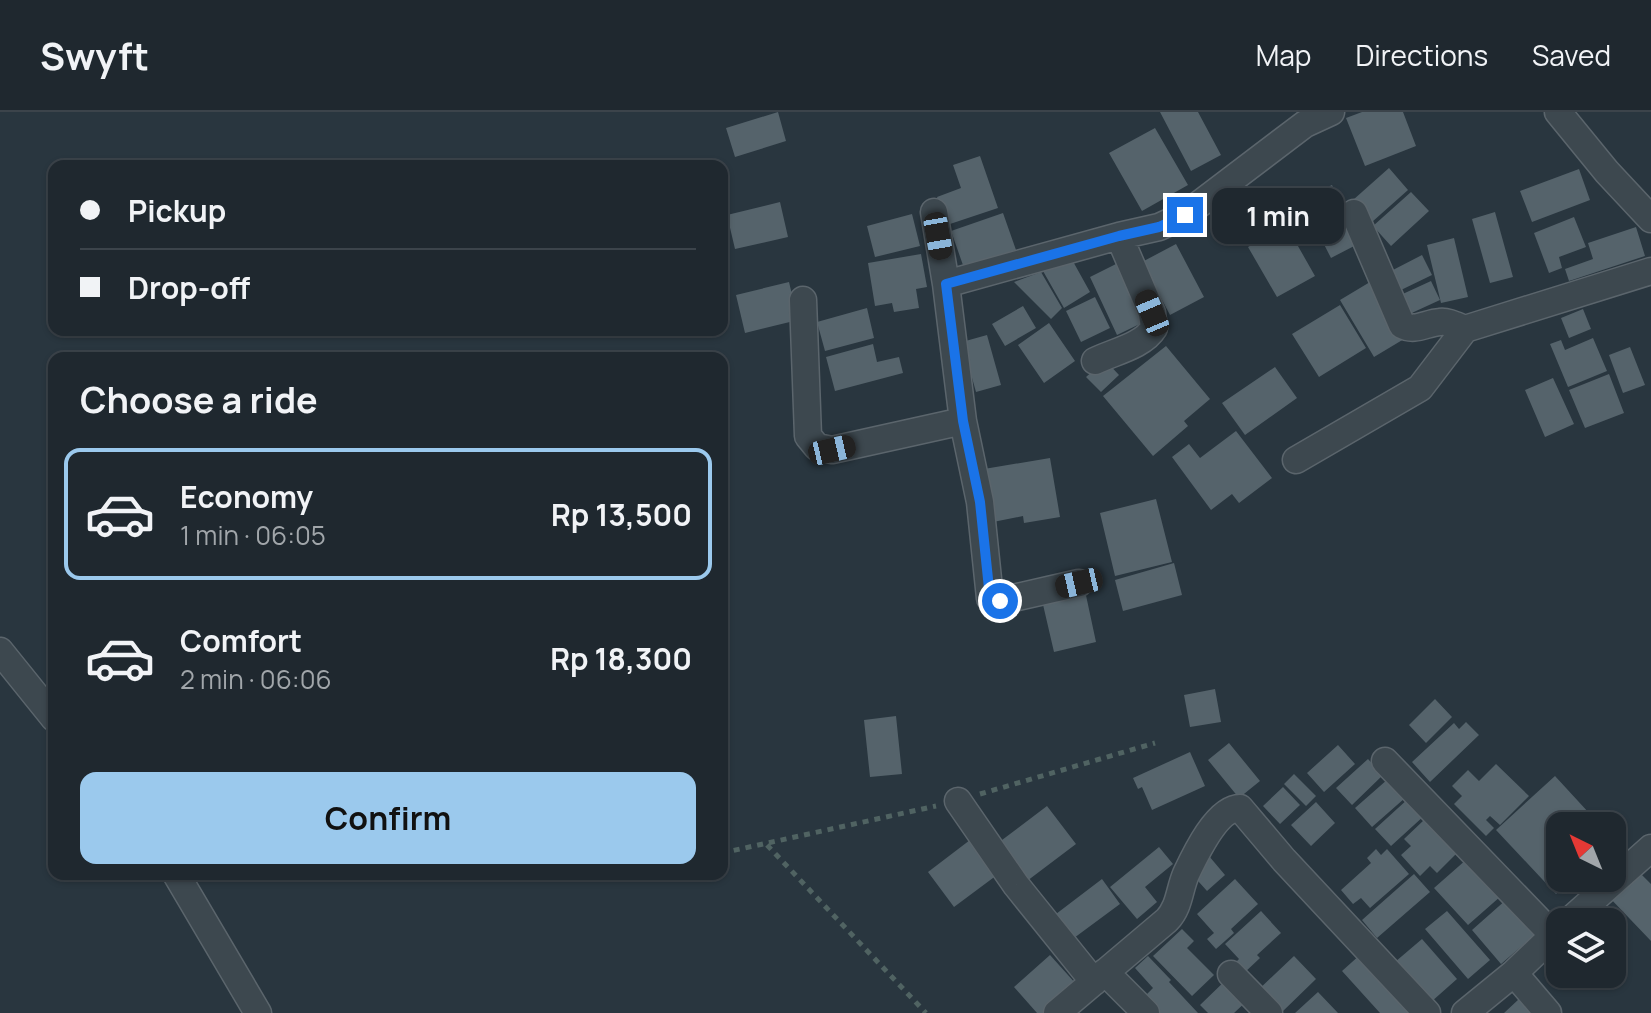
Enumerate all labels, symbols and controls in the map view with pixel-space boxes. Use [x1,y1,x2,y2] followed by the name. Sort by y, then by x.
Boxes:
[40,29,149,81] text: Swyft
[1256,36,1311,74] text: Map
[1355,36,1488,74] text: Directions
[1532,36,1611,74] text: Saved
[1213,187,1345,243] callout: 1 min
[128,190,226,231] text: Pickup
[1167,197,1203,233] route end
[1246,198,1310,234] text: 1 min
[922,210,954,262] car
[128,267,250,308] text: Drop-off
[1132,286,1172,340] car
[80,375,318,424] text: Choose a ride
[806,433,858,467] car
[180,476,313,517] text: Economy
[84,478,156,550] icon: car
[551,494,692,535] text: Rp 13,500
[180,517,326,553] text: 1 min · 06:05
[1053,566,1105,600] car
[982,583,1018,619] route start
[180,620,302,661] text: Comfort
[84,622,156,694] icon: car
[550,638,692,679] text: Rp 18,300
[180,661,332,697] text: 2 min · 06:06
[80,772,696,864] button: Confirm
[1546,812,1626,892] north arrow
[1546,812,1626,988] map controls
[1546,908,1626,988] button: layers

